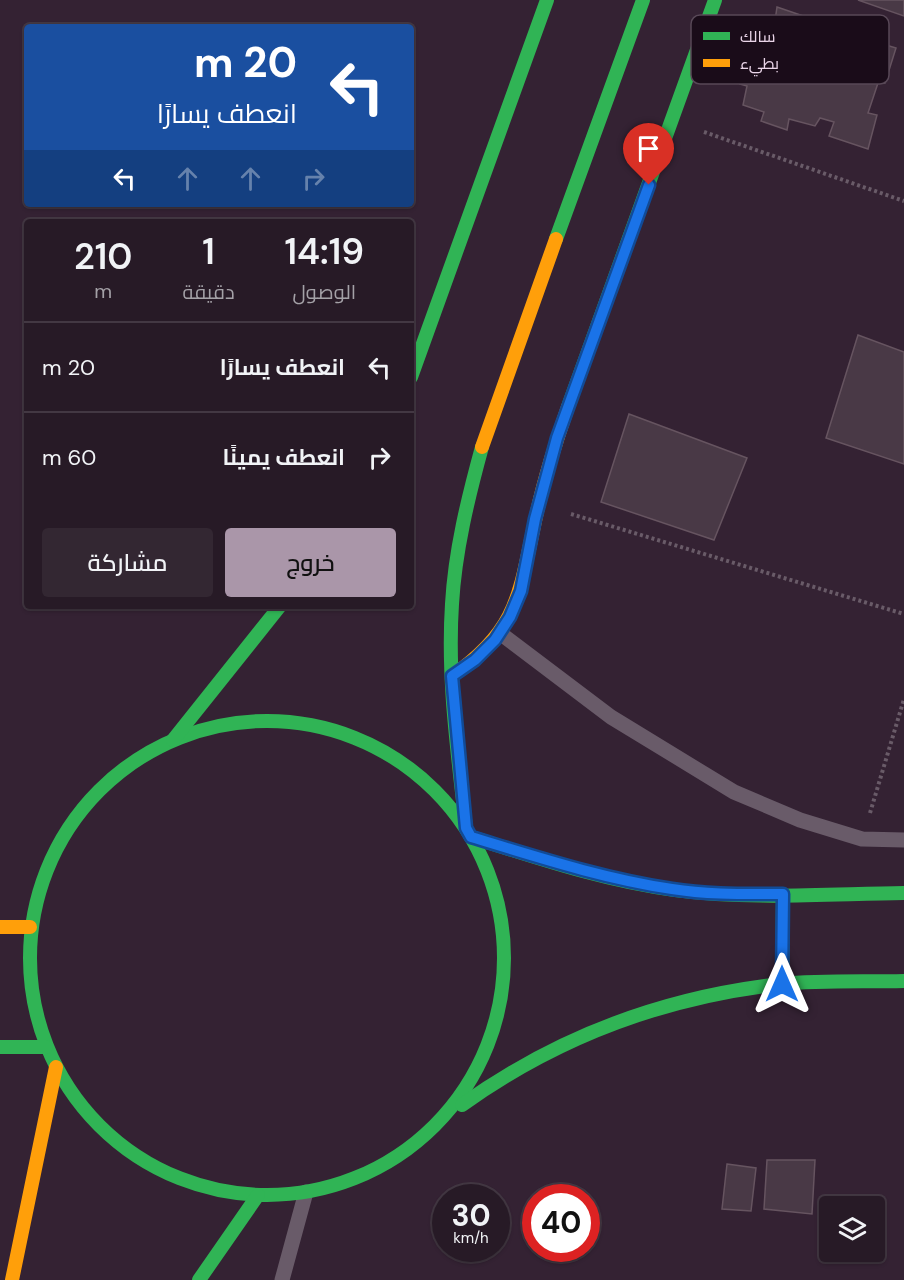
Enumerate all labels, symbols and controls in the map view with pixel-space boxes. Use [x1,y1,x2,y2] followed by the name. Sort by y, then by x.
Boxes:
[691,15,889,84] legend
[740,26,775,47] text: سالك
[194,35,297,90] text: 20 m
[318,48,396,126] icon: left
[740,53,779,77] text: بطيء
[157,96,297,131] text: انعطف يسارًا
[623,123,674,185] pin
[632,132,665,165] icon: arrive
[108,162,141,195] icon: left
[171,162,204,195] icon: ahead
[234,162,267,195] icon: ahead
[297,162,330,195] icon: right
[202,228,215,275] text: 1
[285,228,364,275] text: 14:19
[74,233,133,280] text: 210
[94,278,112,304] text: m
[183,279,235,305] text: دقيقة
[292,279,356,305] text: الوصول
[363,351,396,384] icon: left
[42,353,95,382] text: 20 m
[220,353,345,382] text: انعطف يسارًا
[363,441,396,474] icon: right
[42,443,96,472] text: 60 m
[223,443,345,472] text: انعطف يمينًا
[42,528,213,597] button: مشاركة
[225,528,396,597] button: خروج
[750,952,814,1016] position arrow
[522,1184,600,1262] speed limit sign: 40
[451,1196,491,1235] text: 30
[819,1196,885,1262] map controls
[819,1196,885,1262] button: layers
[453,1228,489,1248] text: km/h

